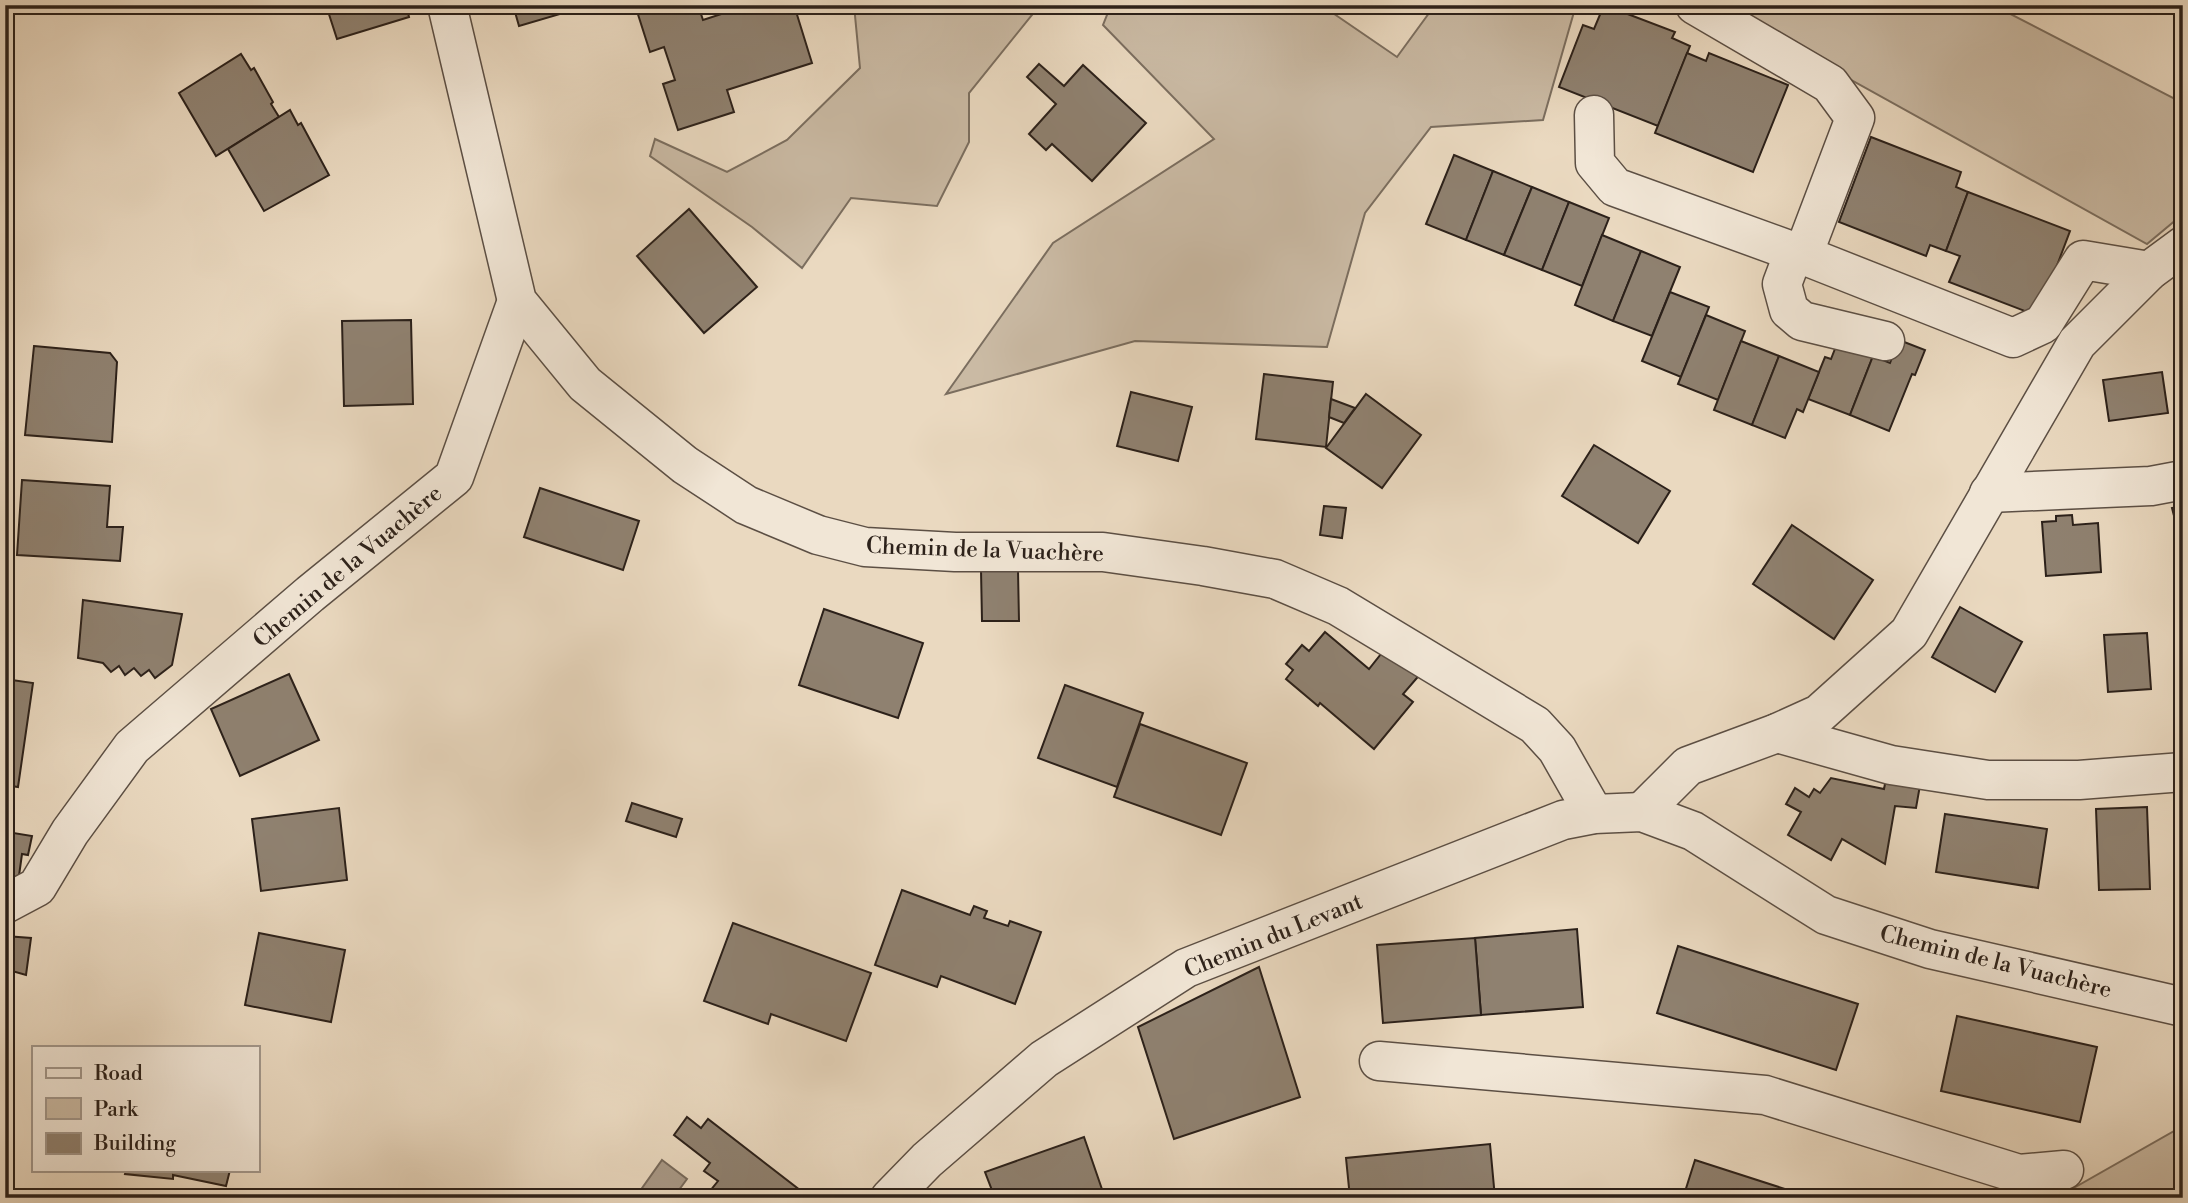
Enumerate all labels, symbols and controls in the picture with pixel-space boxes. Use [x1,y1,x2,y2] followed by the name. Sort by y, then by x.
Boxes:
[247,480,448,654] street label: Chemin de la Vuachère
[866,532,1104,568] street label: Chemin de la Vuachère
[1180,887,1367,984] street label: Chemin du Levant
[1877,920,2115,1004] street label: Chemin de la Vuachère
[32,1046,259,1172] legend
[94,1061,143,1087] text: Road
[94,1097,139,1123] text: Park
[93,1131,176,1157] text: Building

